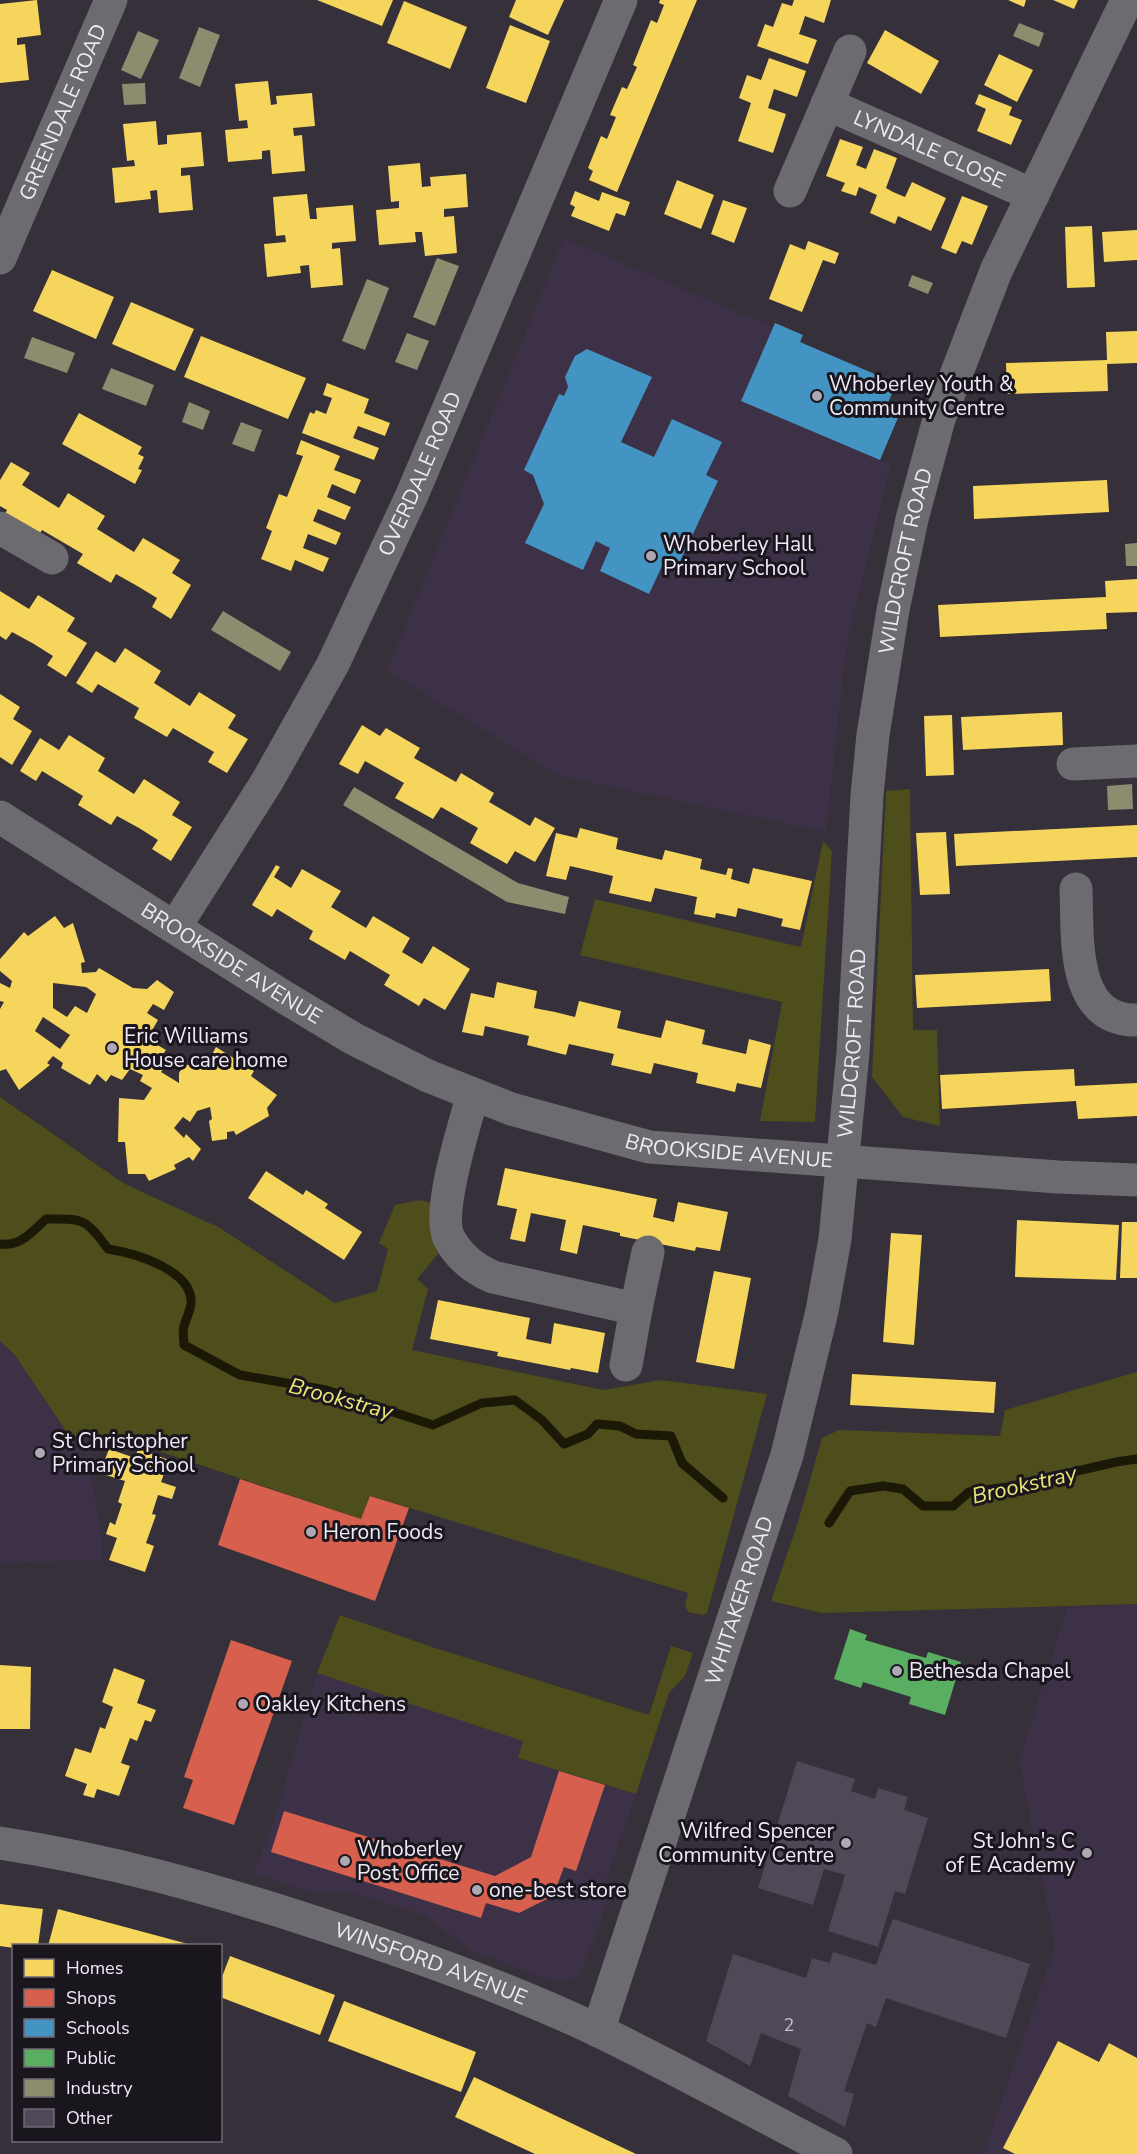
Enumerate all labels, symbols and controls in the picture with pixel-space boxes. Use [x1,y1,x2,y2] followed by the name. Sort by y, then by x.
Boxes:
[12,19,113,205] street label: GREENDALE ROAD
[849,103,1010,195] street label: LYNDALE CLOSE
[829,370,1014,422] place label: Whoberley Youth & Community Centre
[371,387,468,561] street label: OVERDALE ROAD
[810,389,824,403] marker: Whoberley Youth & Community Centre
[872,465,939,656] street label: WILDCROFT ROAD
[663,530,814,582] place label: Whoberley Hall Primary School
[644,549,658,563] marker: Whoberley Hall Primary School
[136,896,327,1031] street label: BROOKSIDE AVENUE
[831,948,873,1139] street label: WILDCROFT ROAD
[124,1022,288,1074] place label: Eric Williams House care home
[105,1041,119,1055] marker: Eric Williams House care home
[622,1127,834,1174] street label: BROOKSIDE AVENUE
[285,1371,397,1427] water label: Brookstray
[52,1427,196,1479] place label: St Christopher Primary School
[33,1446,47,1460] marker: St Christopher Primary School
[969,1458,1080,1512] water label: Brookstray
[698,1512,780,1689] street label: WHITAKER ROAD
[323,1518,443,1546] place label: Heron Foods
[304,1525,318,1539] marker: Heron Foods
[909,1657,1071,1685] place label: Bethesda Chapel
[890,1664,904,1678] marker: Bethesda Chapel
[255,1690,406,1718] place label: Oakley Kitchens
[236,1697,250,1711] marker: Oakley Kitchens
[658,1817,834,1869] place label: Wilfred Spencer Community Centre
[945,1827,1075,1879] place label: St John's C of E Academy
[357,1835,463,1887] place label: Whoberley Post Office
[839,1836,853,1850] marker: Wilfred Spencer Community Centre
[1080,1846,1094,1860] marker: St John's C of E Academy
[338,1854,352,1868] marker: Whoberley Post Office
[489,1876,627,1904] place label: one-best store
[470,1883,484,1897] marker: one-best store
[331,1916,531,2012] street label: WINSFORD AVENUE
[12,1944,222,2142] legend
[66,1956,123,1980] text: Homes
[66,1986,116,2010] text: Shops
[784,2013,794,2037] house number: 2
[66,2016,130,2040] text: Schools
[66,2046,116,2070] text: Public
[66,2076,133,2100] text: Industry
[66,2106,113,2130] text: Other

